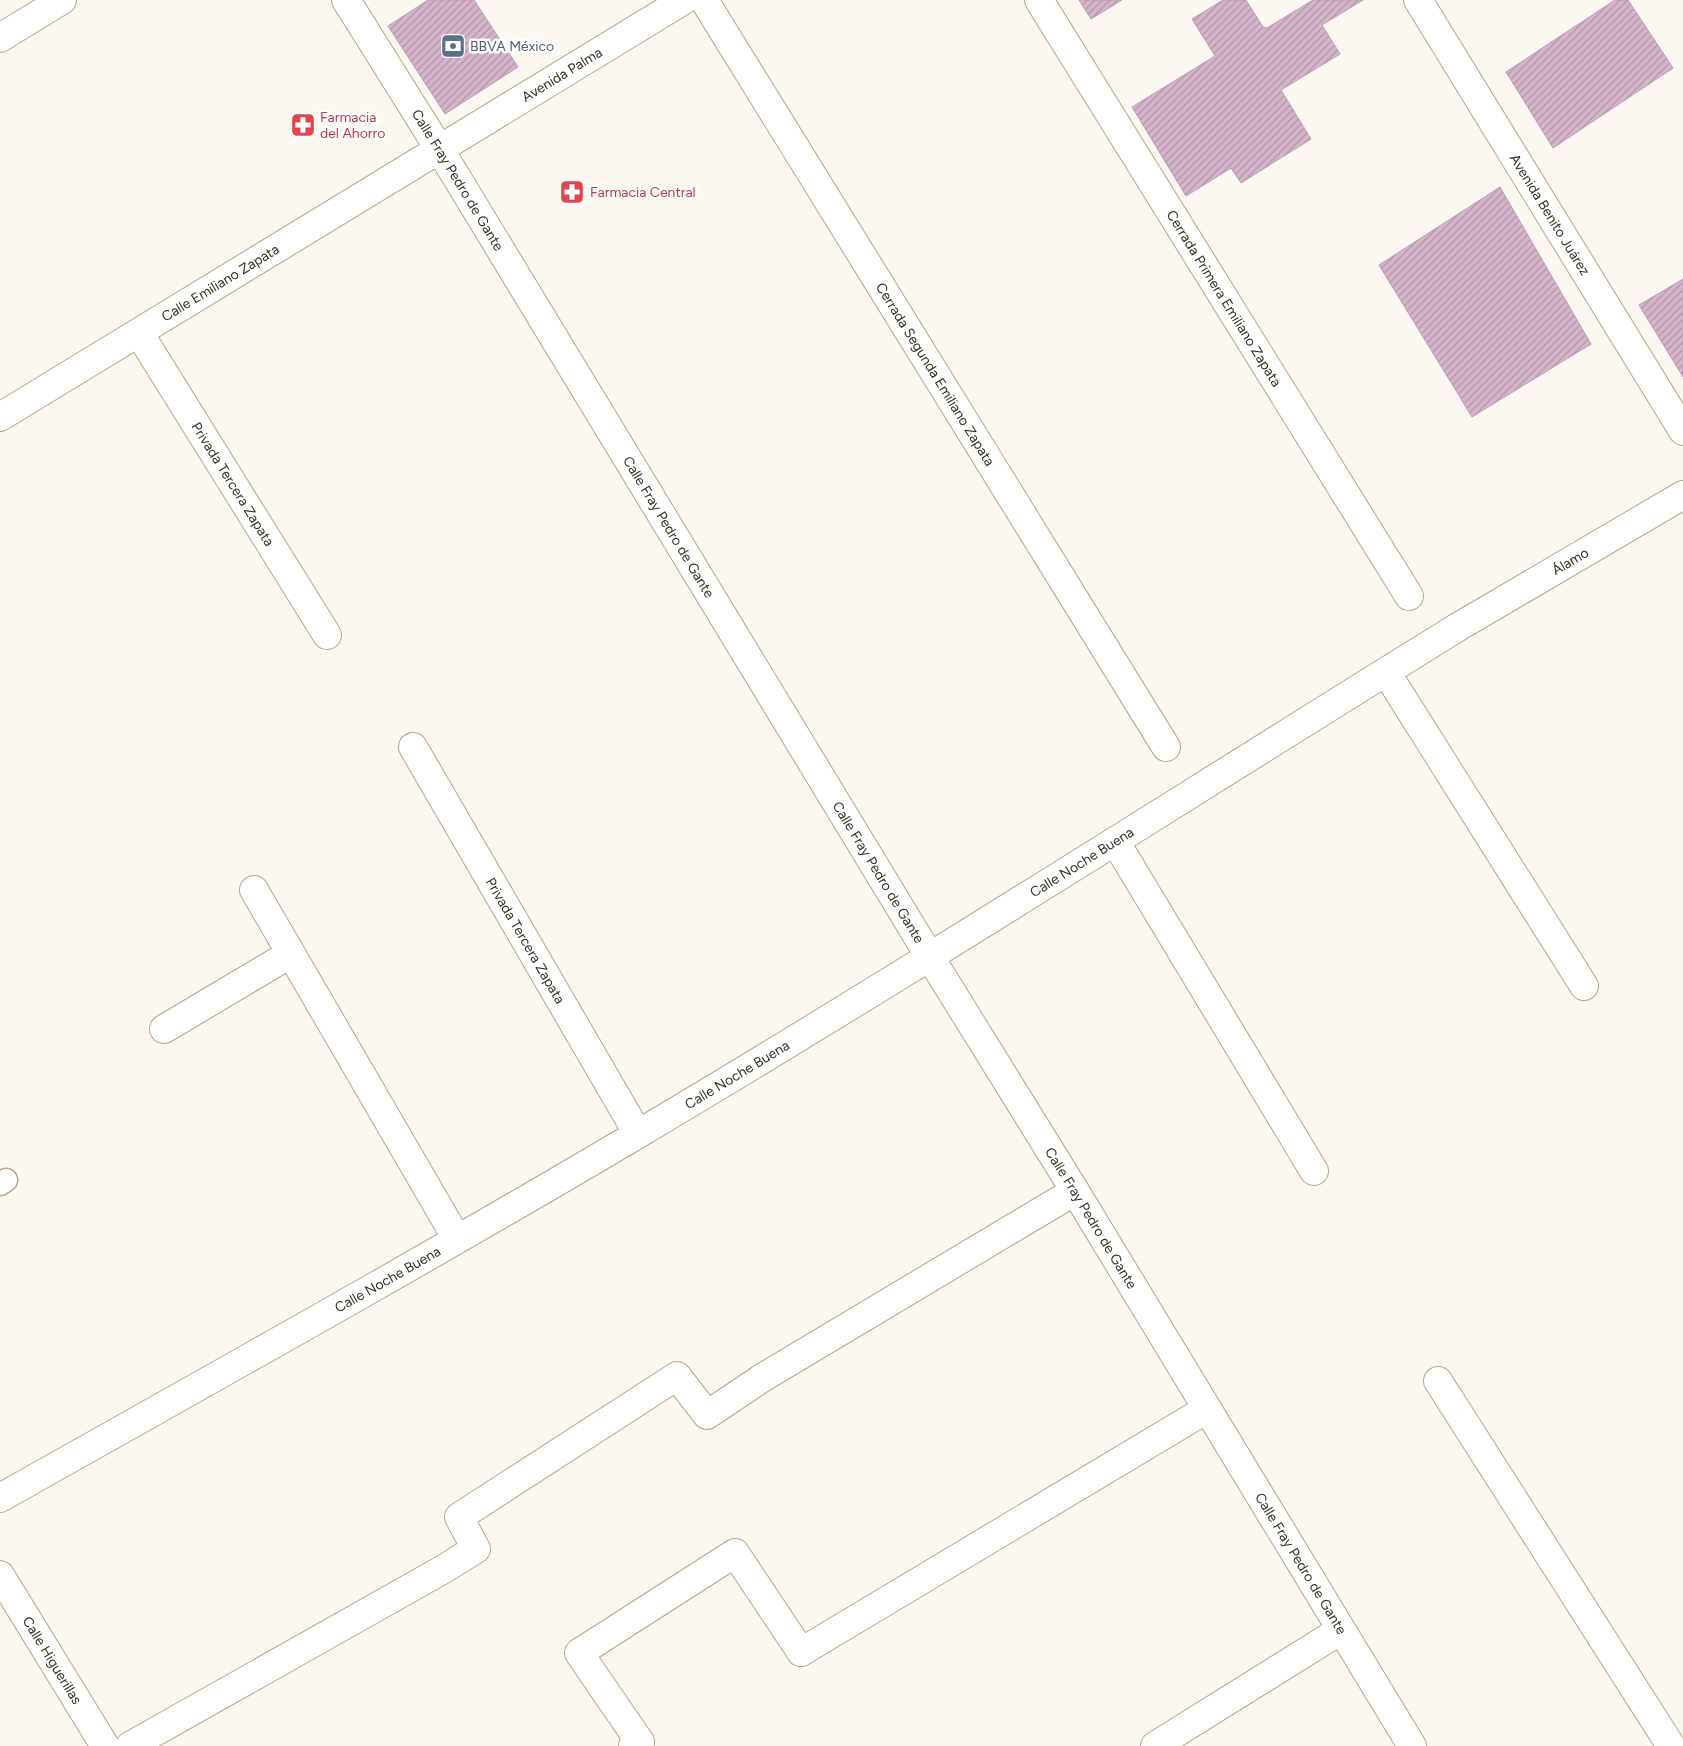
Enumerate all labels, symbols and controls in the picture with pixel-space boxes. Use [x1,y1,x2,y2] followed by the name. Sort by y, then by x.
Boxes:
[440,33,466,59] bank icon: BBVA México
[470,38,554,55] place label: BBVA México
[518,43,605,105] street label: Avenida Palma
[408,106,508,254] street label: Calle Fray Pedro de Gante
[320,109,385,142] place label: Farmacia del Ahorro
[290,112,316,138] pharmacy icon: Farmacia del Ahorro
[1506,151,1594,279] street label: Avenida Benito Juárez
[559,179,585,205] pharmacy icon: Farmacia Central
[590,184,696,201] place label: Farmacia Central
[1163,207,1285,390] street label: Cerrada Primera Emiliano Zapata
[158,240,282,325] street label: Calle Emiliano Zapata
[872,279,999,469] street label: Cerrada Segunda Emiliano Zapata
[188,419,278,549] street label: Privada Tercera Zapata
[619,453,719,601] street label: Calle Fray Pedro de Gante
[1549,544,1592,579] street label: Álamo
[829,798,928,947] street label: Calle Fray Pedro de Gante
[1027,823,1137,901] street label: Calle Noche Buena
[482,875,569,1007] street label: Privada Tercera Zapata
[682,1037,792,1113] street label: Calle Noche Buena
[1042,1144,1141,1292] street label: Calle Fray Pedro de Gante
[332,1242,443,1316] street label: Calle Noche Buena
[1252,1489,1351,1638] street label: Calle Fray Pedro de Gante
[19,1613,86,1707] street label: Calle Higuerillas

